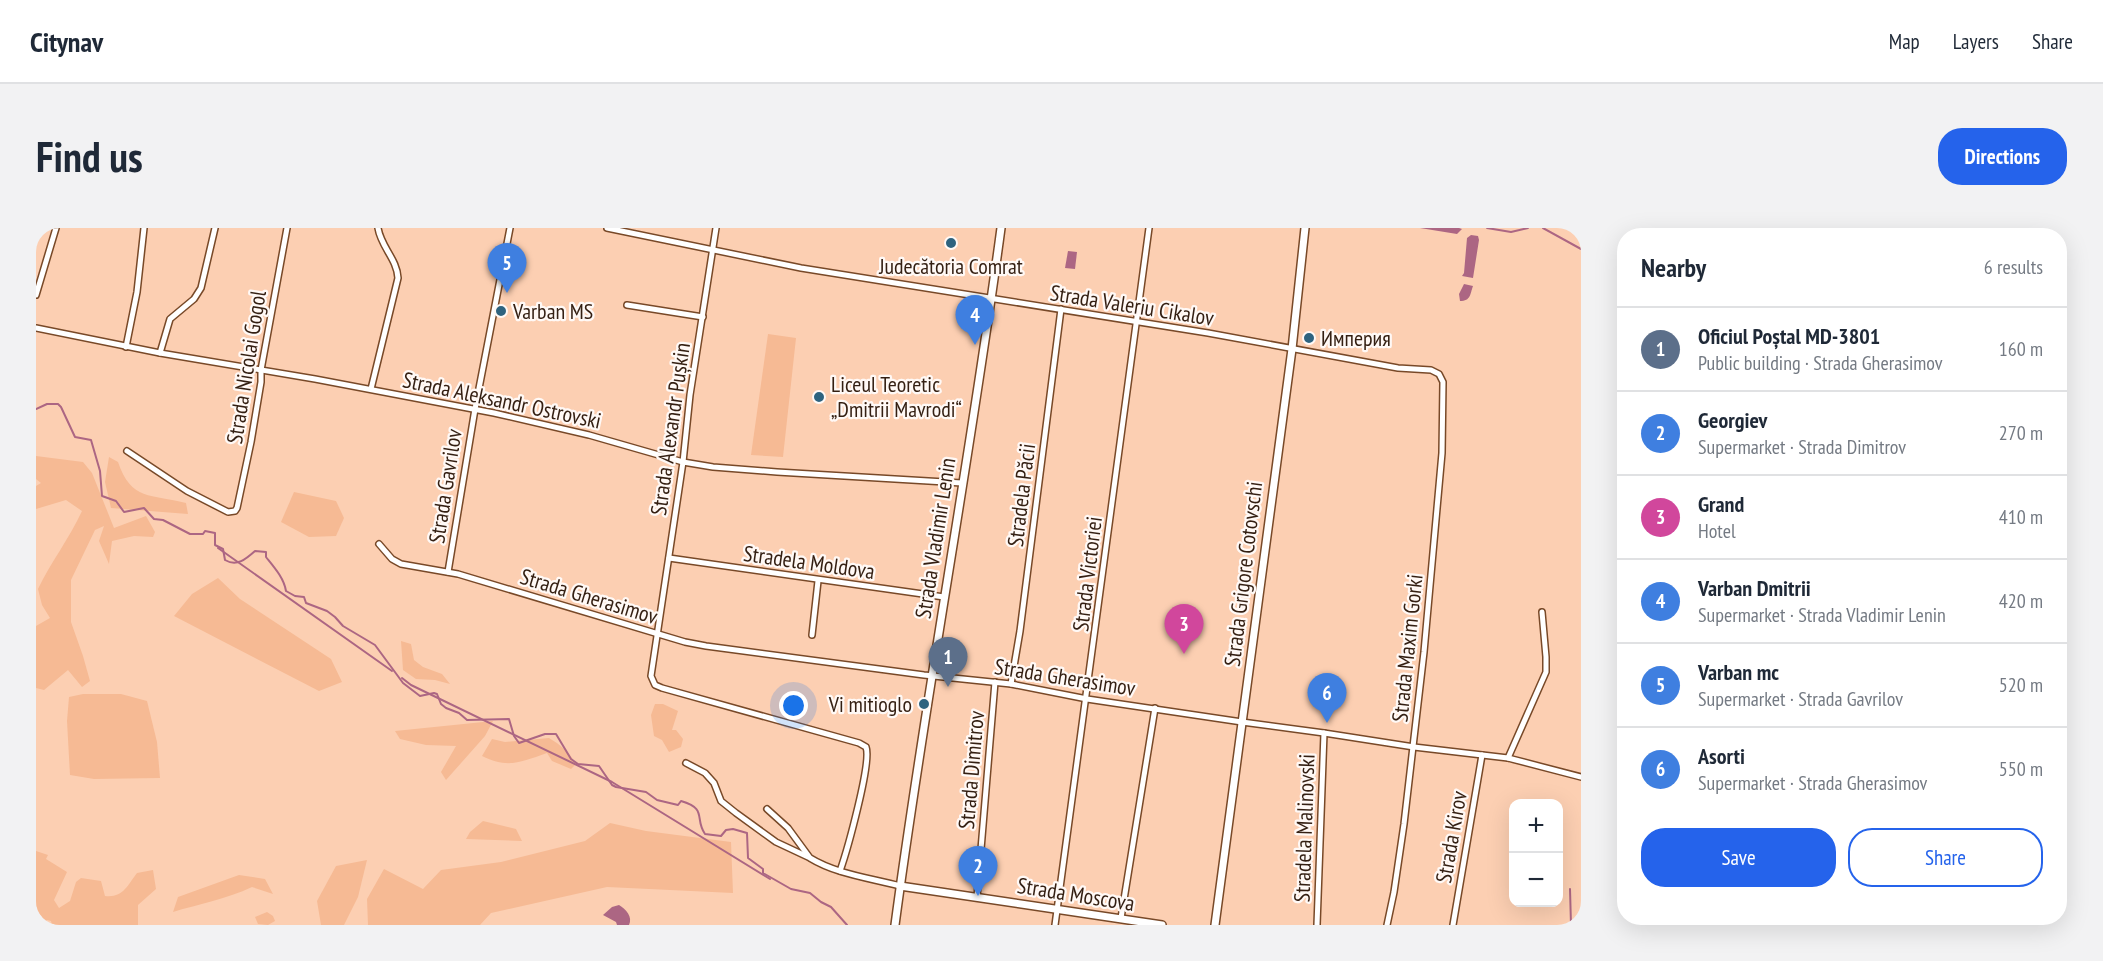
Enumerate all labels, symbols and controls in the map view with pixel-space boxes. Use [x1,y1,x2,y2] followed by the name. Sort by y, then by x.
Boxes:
[30,23,103,60] text: Citynav
[1889,28,1920,55] text: Map
[1953,28,1999,55] text: Layers
[2032,28,2073,55] text: Share
[1938,128,2067,185] button: Directions
[36,129,143,184] text: Find us
[944,236,958,250] marker: Judecătoria Comrat
[488,244,526,293] pin: 5
[1641,251,1706,284] text: Nearby
[878,252,1023,280] place label: Judecătoria Comrat
[1984,254,2043,280] text: 6 results
[1048,278,1216,332] street label: Strada Valeriu Cikalov
[220,288,272,446] street label: Strada Nicolai Gogol
[956,296,994,345] pin: 4
[512,297,593,325] place label: Varban MS
[494,304,508,318] marker: Varban MS
[1698,322,1880,350] text: Oficiul Poștal MD-3801
[1321,324,1391,352] place label: Империя
[1302,331,1316,345] marker: Империя
[1656,336,1665,362] text: 1
[1999,336,2043,362] text: 160 m
[644,341,696,517] street label: Strada Alexandr Pușkin
[1698,350,1942,376] text: Public building · Strada Gherasimov
[400,365,604,435] street label: Strada Aleksandr Ostrovski
[831,370,962,423] place label: Liceul Teoretic „Dmitrii Mavrodi“
[812,390,826,404] marker: Liceul Teoretic „Dmitrii Mavrodi“
[1698,406,1767,434] text: Georgiev
[1656,420,1665,446] text: 2
[1999,420,2043,446] text: 270 m
[422,426,468,545] street label: Strada Gavrilov
[1698,434,1906,460] text: Supermarket · Strada Dimitrov
[1001,442,1041,548] street label: Stradela Păcii
[908,456,962,620] street label: Strada Vladimir Lenin
[1218,480,1268,668] street label: Strada Grigore Cotovschi
[1698,490,1744,518] text: Grand
[1656,504,1665,530] text: 3
[1999,504,2043,530] text: 410 m
[1066,515,1108,633] street label: Strada Victoriei
[1698,518,1736,544] text: Hotel
[742,539,876,585] street label: Stradela Moldova
[517,562,661,630] street label: Strada Gherasimov
[1385,573,1429,723] street label: Strada Maxim Gorki
[1698,574,1811,602] text: Varban Dmitrii
[1656,588,1665,614] text: 4
[1999,588,2043,614] text: 420 m
[1698,602,1946,628] text: Supermarket · Strada Vladimir Lenin
[1164,604,1204,654] pin: 3
[928,638,968,687] pin: 1
[993,652,1138,702] street label: Strada Gherasimov
[1698,658,1779,686] text: Varban mc
[1656,672,1665,698] text: 5
[1999,672,2043,698] text: 520 m
[1308,674,1346,723] pin: 6
[1698,686,1903,712] text: Supermarket · Strada Gavrilov
[828,690,912,718] place label: Vi mitioglo
[779,691,808,720] your location
[917,697,931,711] marker: Vi mitioglo
[952,709,990,830] street label: Strada Dimitrov
[1698,742,1745,770] text: Asorti
[1287,753,1321,903] street label: Stradela Malinovski
[1656,756,1665,782] text: 6
[1999,756,2043,782] text: 550 m
[1698,770,1927,796] text: Supermarket · Strada Gherasimov
[1429,788,1473,885] street label: Strada Kirov
[1509,799,1563,907] map controls
[1509,799,1563,853] button: +
[1641,828,1836,887] button: Save
[1848,828,2043,887] button: Share
[958,846,998,896] pin: 2
[1509,853,1563,907] button: −
[1015,871,1137,917] street label: Strada Moscova

